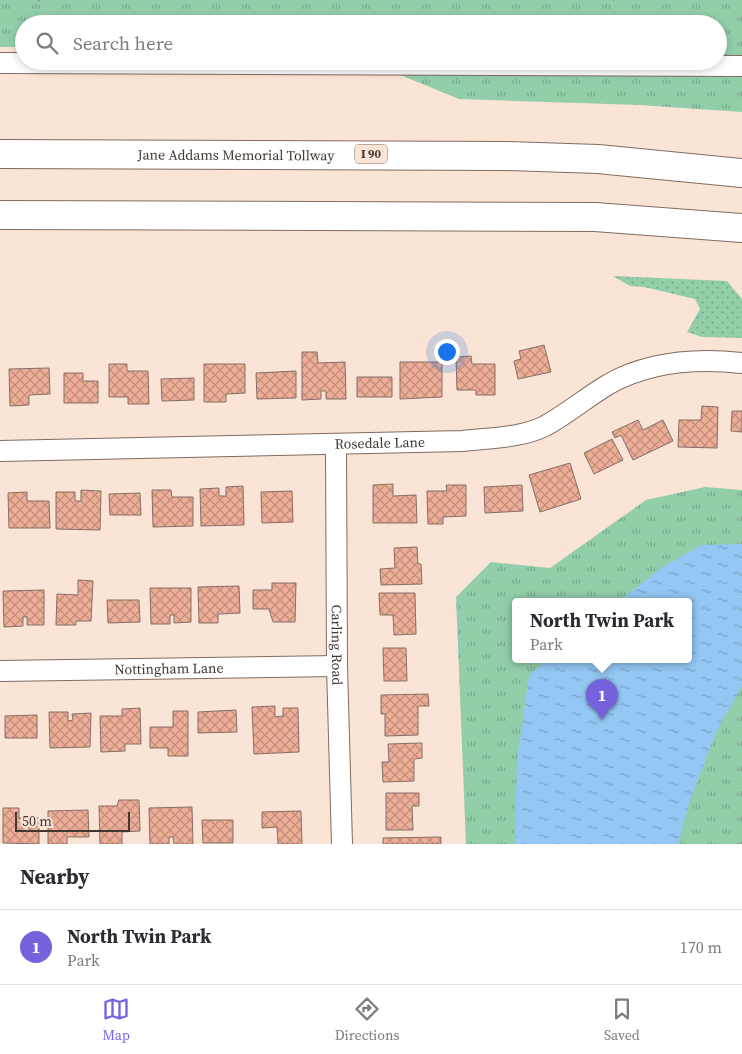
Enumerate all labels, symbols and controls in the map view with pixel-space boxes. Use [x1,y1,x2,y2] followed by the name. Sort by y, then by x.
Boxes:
[15,15,727,70] search box
[33,29,61,57] icon: search
[73,30,173,56] text: Search here
[355,144,387,164] road number: I 90
[137,145,335,165] street label: Jane Addams Memorial Tollway
[434,339,460,365] your location
[334,432,425,454] street label: Rosedale Lane
[512,598,692,663] popup
[327,605,348,686] street label: Carling Road
[530,607,674,633] text: North Twin Park
[530,633,563,655] text: Park
[114,658,224,679] street label: Nottingham Lane
[586,679,618,720] pin: 1
[15,809,130,832] scale bar
[22,811,52,831] text: 50 m
[20,862,90,891] text: Nearby
[67,923,211,949] text: North Twin Park
[32,936,40,958] text: 1
[680,936,722,958] text: 170 m
[67,949,100,971] text: Park
[102,995,130,1045] tab: Map
[335,995,399,1045] tab: Directions
[604,995,640,1045] tab: Saved

